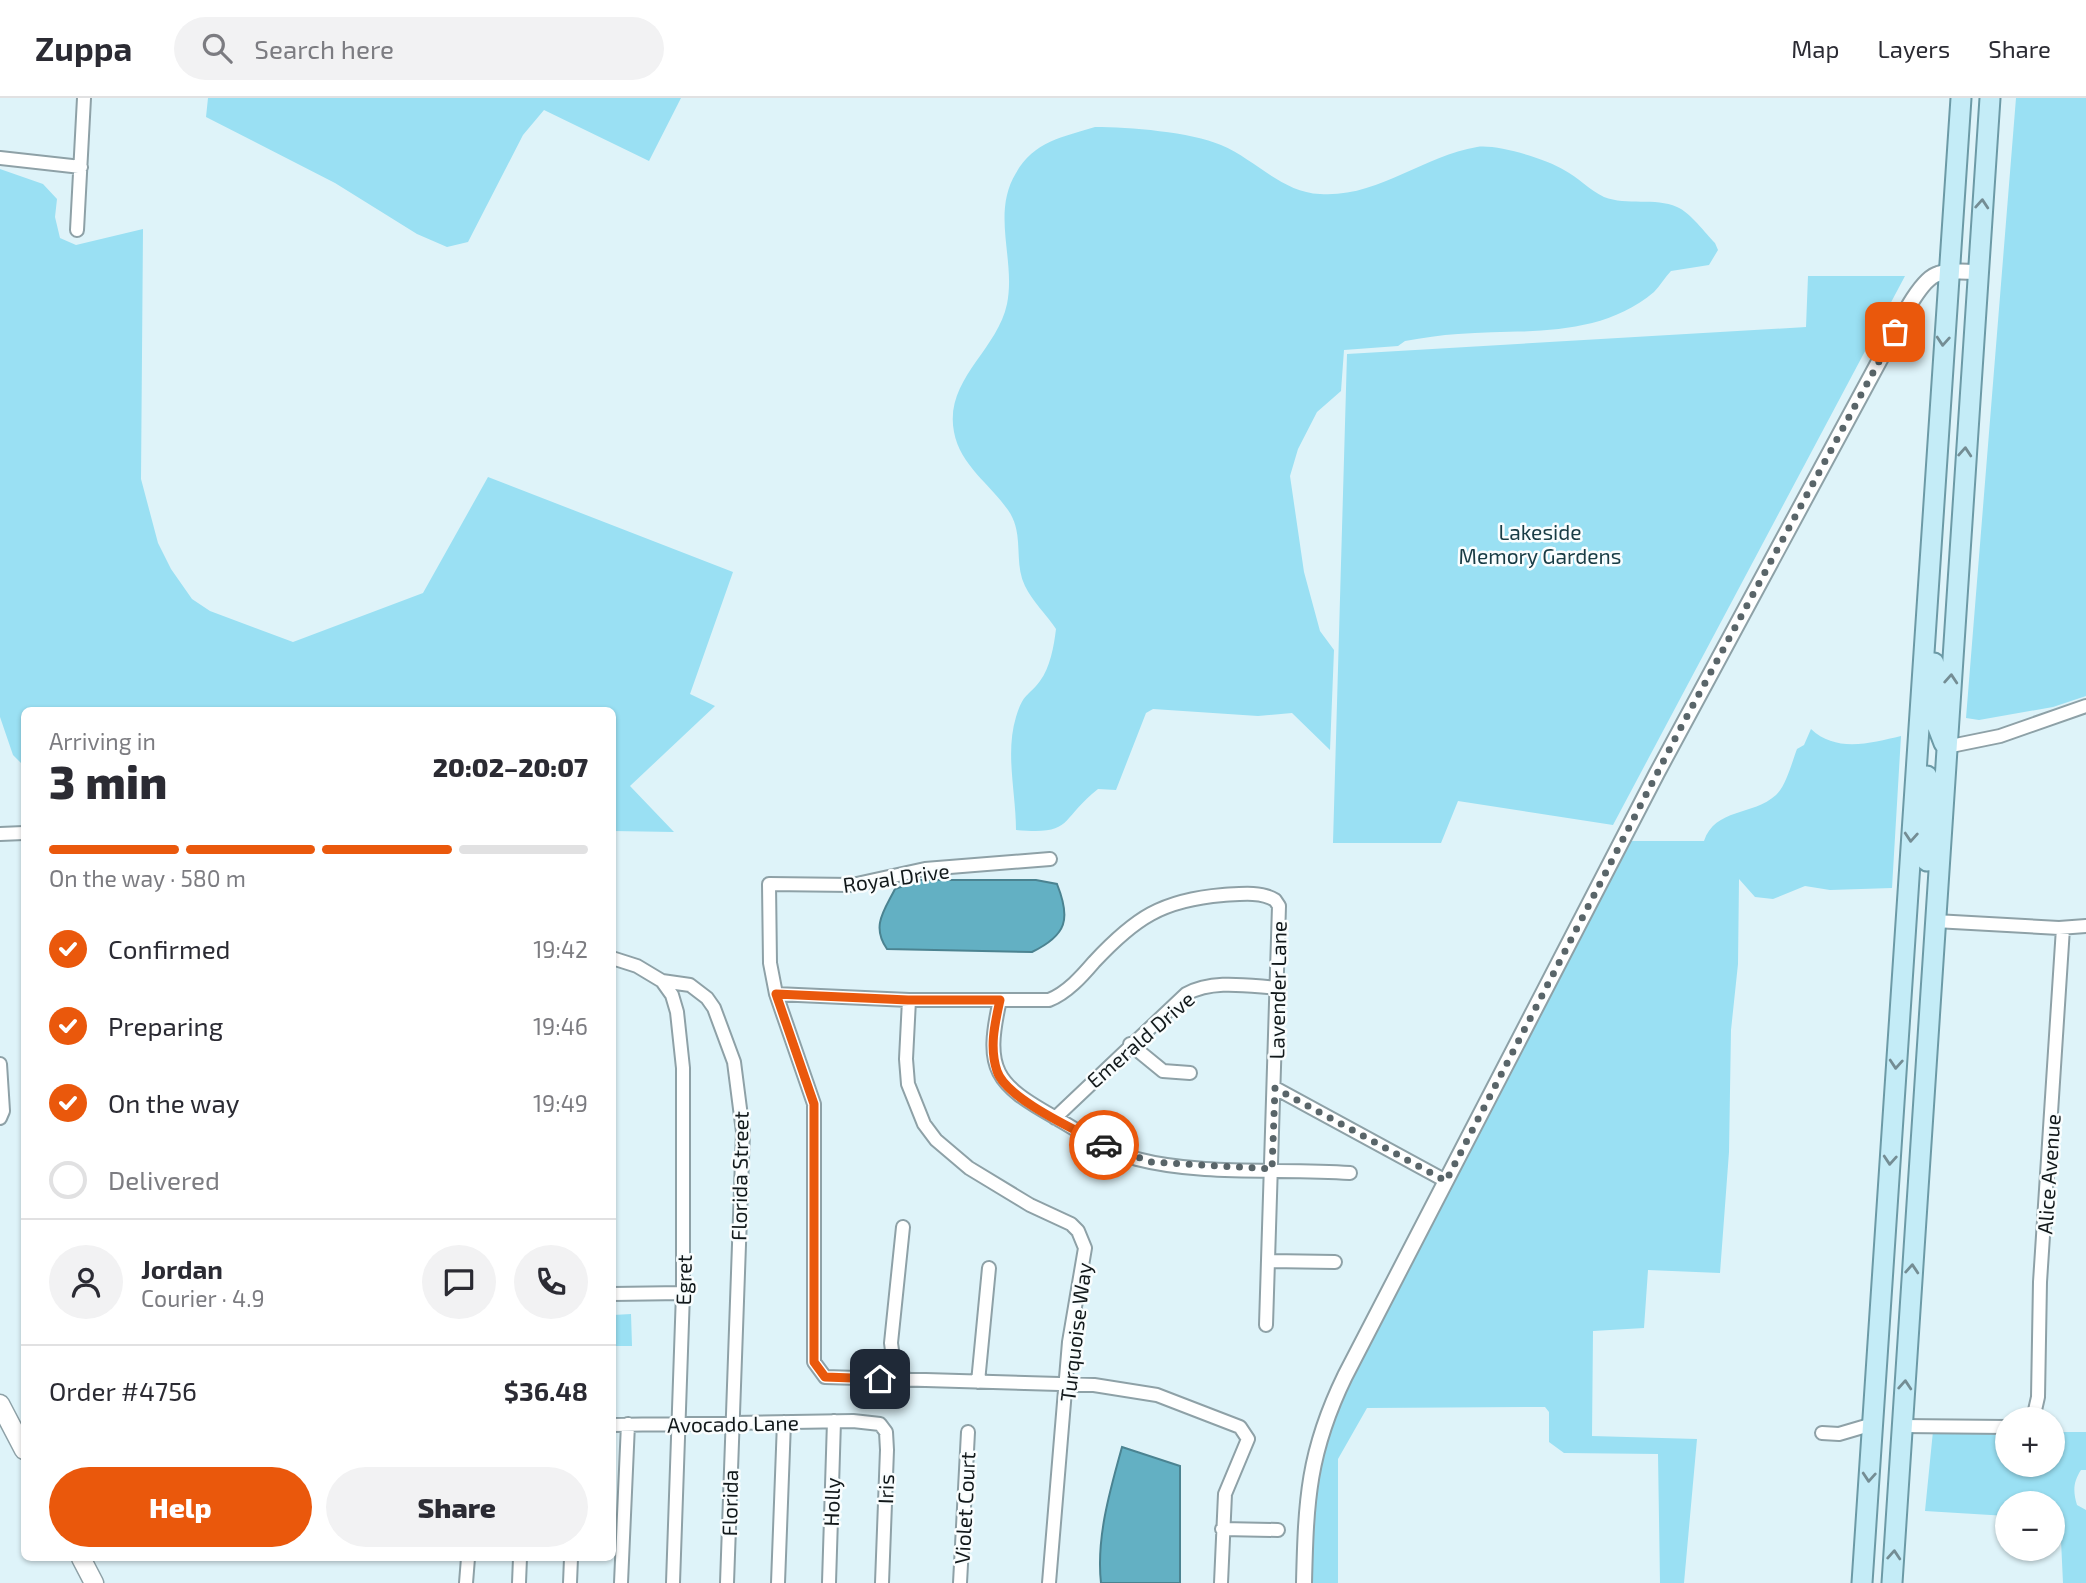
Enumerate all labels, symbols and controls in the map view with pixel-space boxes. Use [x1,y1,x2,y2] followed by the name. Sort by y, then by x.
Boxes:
[174,17,664,80] search box
[35,28,132,68] text: Zuppa
[198,29,236,67] icon: search
[254,33,394,64] text: Search here
[1791,34,1839,63] text: Map
[1877,34,1950,63] text: Layers
[1988,34,2051,63] text: Share
[1974,199,1989,210] one-way arrow
[1865,302,1925,362] pin
[1876,313,1914,351] icon: bag
[1936,335,1951,346] one-way arrow
[1957,446,1972,457] one-way arrow
[1459,519,1621,568] park label: Lakeside Memory Gardens
[1943,673,1958,684] one-way arrow
[49,727,156,755] text: Arriving in
[433,751,588,782] text: 20:02–20:07
[49,753,167,808] text: 3 min
[1904,831,1919,842] one-way arrow
[841,857,951,897] street label: Royal Drive
[49,864,246,892] text: On the way · 580 m
[1263,920,1291,1060] street label: Lavender Lane
[49,930,87,968] icon: check
[108,933,231,964] text: Confirmed
[533,935,588,963] text: 19:42
[1081,986,1199,1092] street label: Emerald Drive
[49,1007,87,1045] icon: check
[108,1010,223,1041] text: Preparing
[533,1012,588,1040] text: 19:46
[1889,1058,1904,1069] one-way arrow
[49,1084,87,1122] icon: check
[108,1087,239,1118] text: On the way
[533,1089,588,1117] text: 19:49
[1069,1110,1139,1180] courier
[725,1111,753,1241] street label: Florida Street
[2031,1113,2065,1235] street label: Alice Avenue
[1085,1126,1123,1164] icon: car
[1883,1155,1898,1166] one-way arrow
[108,1164,220,1195] text: Delivered
[49,1245,123,1319] button: person
[422,1245,496,1319] button: chat
[514,1245,588,1319] button: phone
[141,1253,223,1284] text: Jordan
[670,1254,696,1306] street label: Egret
[1054,1261,1096,1403] street label: Turquoise Way
[1904,1264,1919,1275] one-way arrow
[141,1284,265,1312] text: Courier · 4.9
[850,1349,910,1409] pin
[861,1360,899,1398] icon: home
[49,1375,197,1406] text: Order #4756
[504,1375,588,1406] text: $36.48
[1897,1379,1912,1390] one-way arrow
[1995,1407,2065,1561] map controls
[1995,1407,2065,1477] button: +
[667,1409,799,1437] street label: Avocado Lane
[949,1451,979,1565] street label: Violet Court
[49,1467,312,1547] button: Help
[326,1467,588,1547] button: Share
[716,1469,742,1537] street label: Florida
[1862,1471,1877,1482] one-way arrow
[872,1474,898,1504] street label: Iris
[818,1477,844,1527] street label: Holly
[1995,1491,2065,1561] button: −
[1886,1549,1901,1560] one-way arrow

